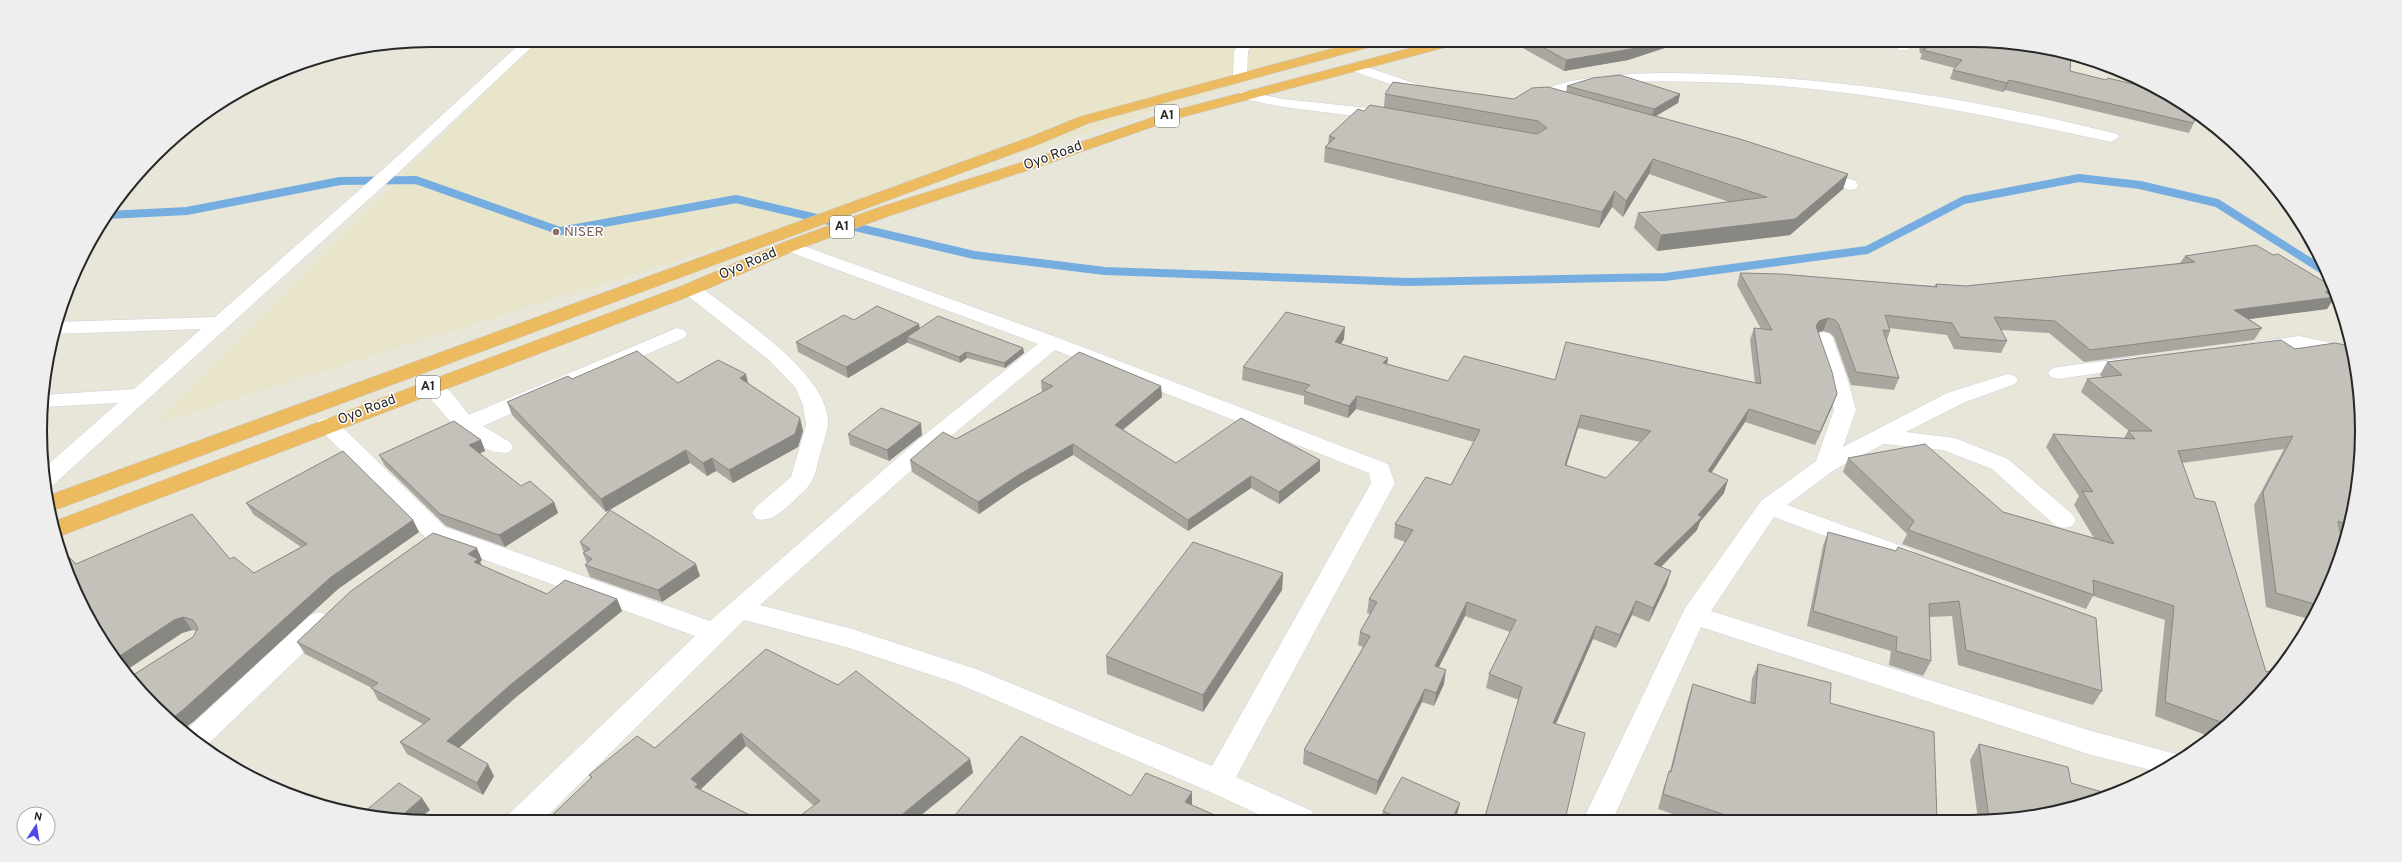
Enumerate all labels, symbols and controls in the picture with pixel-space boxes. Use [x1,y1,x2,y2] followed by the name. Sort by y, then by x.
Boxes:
[1155,105,1179,127] road number: A1
[1021,138,1085,174] street label: Oyo Road
[830,216,854,238] road number: A1
[564,224,604,241] place label: NISER
[551,227,561,237] marker: NISER
[717,244,779,284] street label: Oyo Road
[416,376,440,398] road number: A1
[336,391,398,429] street label: Oyo Road
[16,806,56,846] north arrow
[33,810,43,825] text: N

